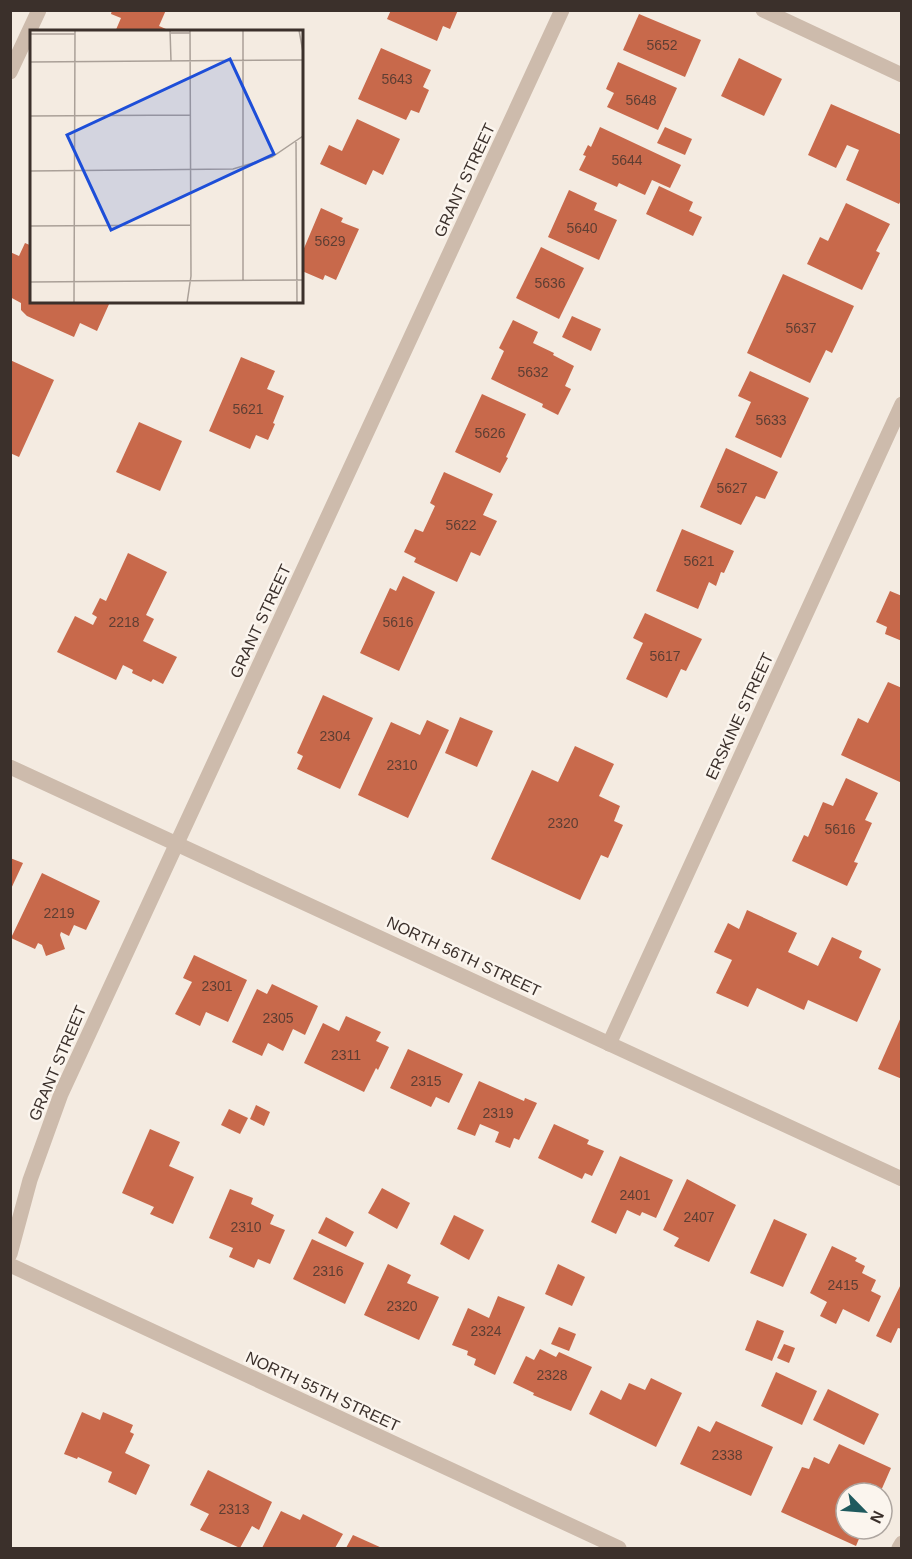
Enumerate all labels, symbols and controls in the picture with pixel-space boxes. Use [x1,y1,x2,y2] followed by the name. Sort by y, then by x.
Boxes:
[30,30,303,303] inset map
[646,37,678,53] house number: 5652
[381,71,413,87] house number: 5643
[625,92,657,108] house number: 5648
[431,121,498,240] street label: GRANT STREET
[611,152,643,168] house number: 5644
[566,220,598,236] house number: 5640
[314,233,346,249] house number: 5629
[534,275,566,291] house number: 5636
[785,320,817,336] house number: 5637
[517,364,549,380] house number: 5632
[232,401,264,417] house number: 5621
[755,412,787,428] house number: 5633
[474,425,506,441] house number: 5626
[716,480,748,496] house number: 5627
[445,517,477,533] house number: 5622
[683,553,715,569] house number: 5621
[227,562,294,681] street label: GRANT STREET
[108,614,140,630] house number: 2218
[382,614,414,630] house number: 5616
[649,648,681,664] house number: 5617
[703,650,776,782] street label: ERSKINE STREET
[319,728,351,744] house number: 2304
[386,757,418,773] house number: 2310
[547,815,579,831] house number: 2320
[824,821,856,837] house number: 5616
[43,905,75,921] house number: 2219
[384,913,544,1000] street label: NORTH 56TH STREET
[201,978,233,994] house number: 2301
[26,1003,89,1123] street label: GRANT STREET
[262,1010,294,1026] house number: 2305
[331,1047,361,1063] house number: 2311
[410,1073,442,1089] house number: 2315
[482,1105,514,1121] house number: 2319
[619,1187,651,1203] house number: 2401
[683,1209,715,1225] house number: 2407
[230,1219,262,1235] house number: 2310
[312,1263,344,1279] house number: 2316
[827,1277,859,1293] house number: 2415
[386,1298,418,1314] house number: 2320
[470,1323,502,1339] house number: 2324
[243,1348,403,1435] street label: NORTH 55TH STREET
[536,1367,568,1383] house number: 2328
[711,1447,743,1463] house number: 2338
[834,1481,894,1541] north arrow
[218,1501,250,1517] house number: 2313
[867,1508,887,1526] text: N

